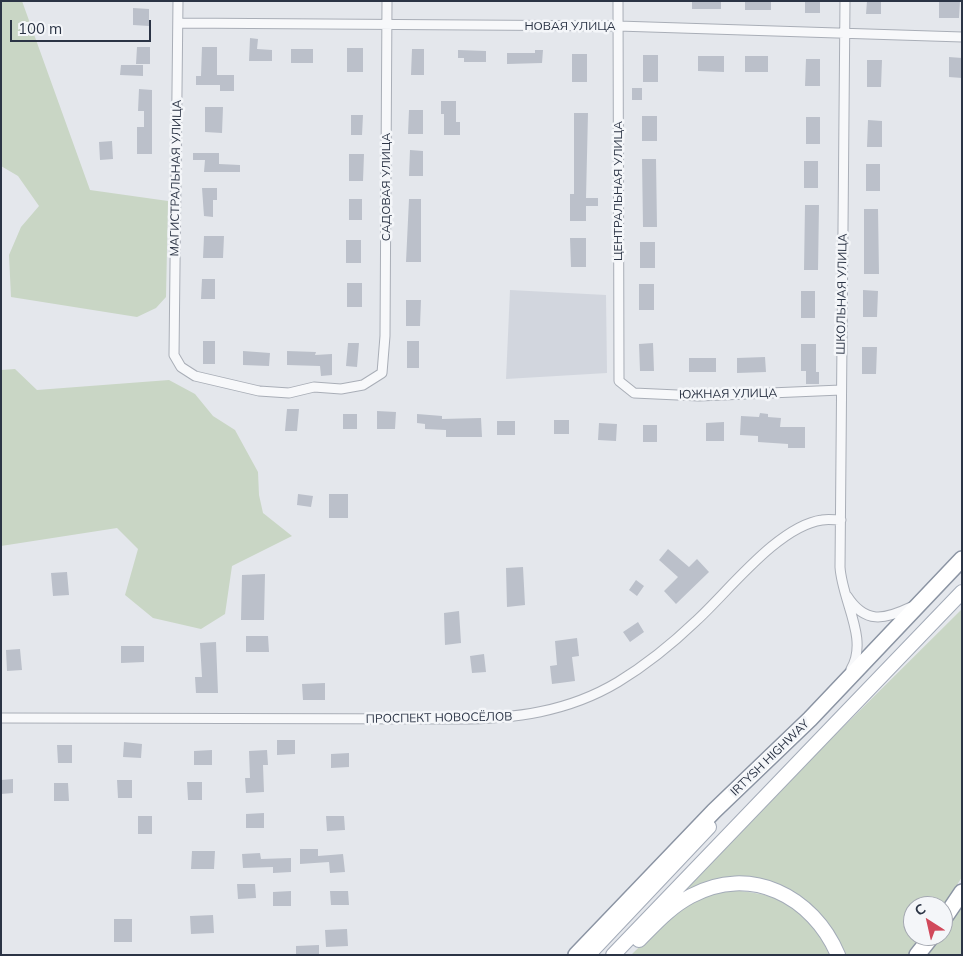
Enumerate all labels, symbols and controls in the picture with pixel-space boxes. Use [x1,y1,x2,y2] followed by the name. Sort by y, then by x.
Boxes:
[12,10,154,42] scale bar
[18,19,62,38] text: 100 m
[524,19,616,33] street label: НОВАЯ УЛИЦА
[167,99,185,257] street label: МАГИСТРАЛЬНАЯ УЛИЦА
[611,121,625,261] street label: ЦЕНТРАЛЬНАЯ УЛИЦА
[379,133,393,241] street label: САДОВАЯ УЛИЦА
[834,233,850,355] street label: ШКОЛЬНАЯ УЛИЦА
[679,386,777,402] street label: ЮЖНАЯ УЛИЦА
[366,710,512,726] street label: ПРОСПЕКТ НОВОСЁЛОВ
[728,717,812,799] street label: IRTYSH HIGHWAY
[903,896,953,946] north arrow
[911,899,929,920] text: С

